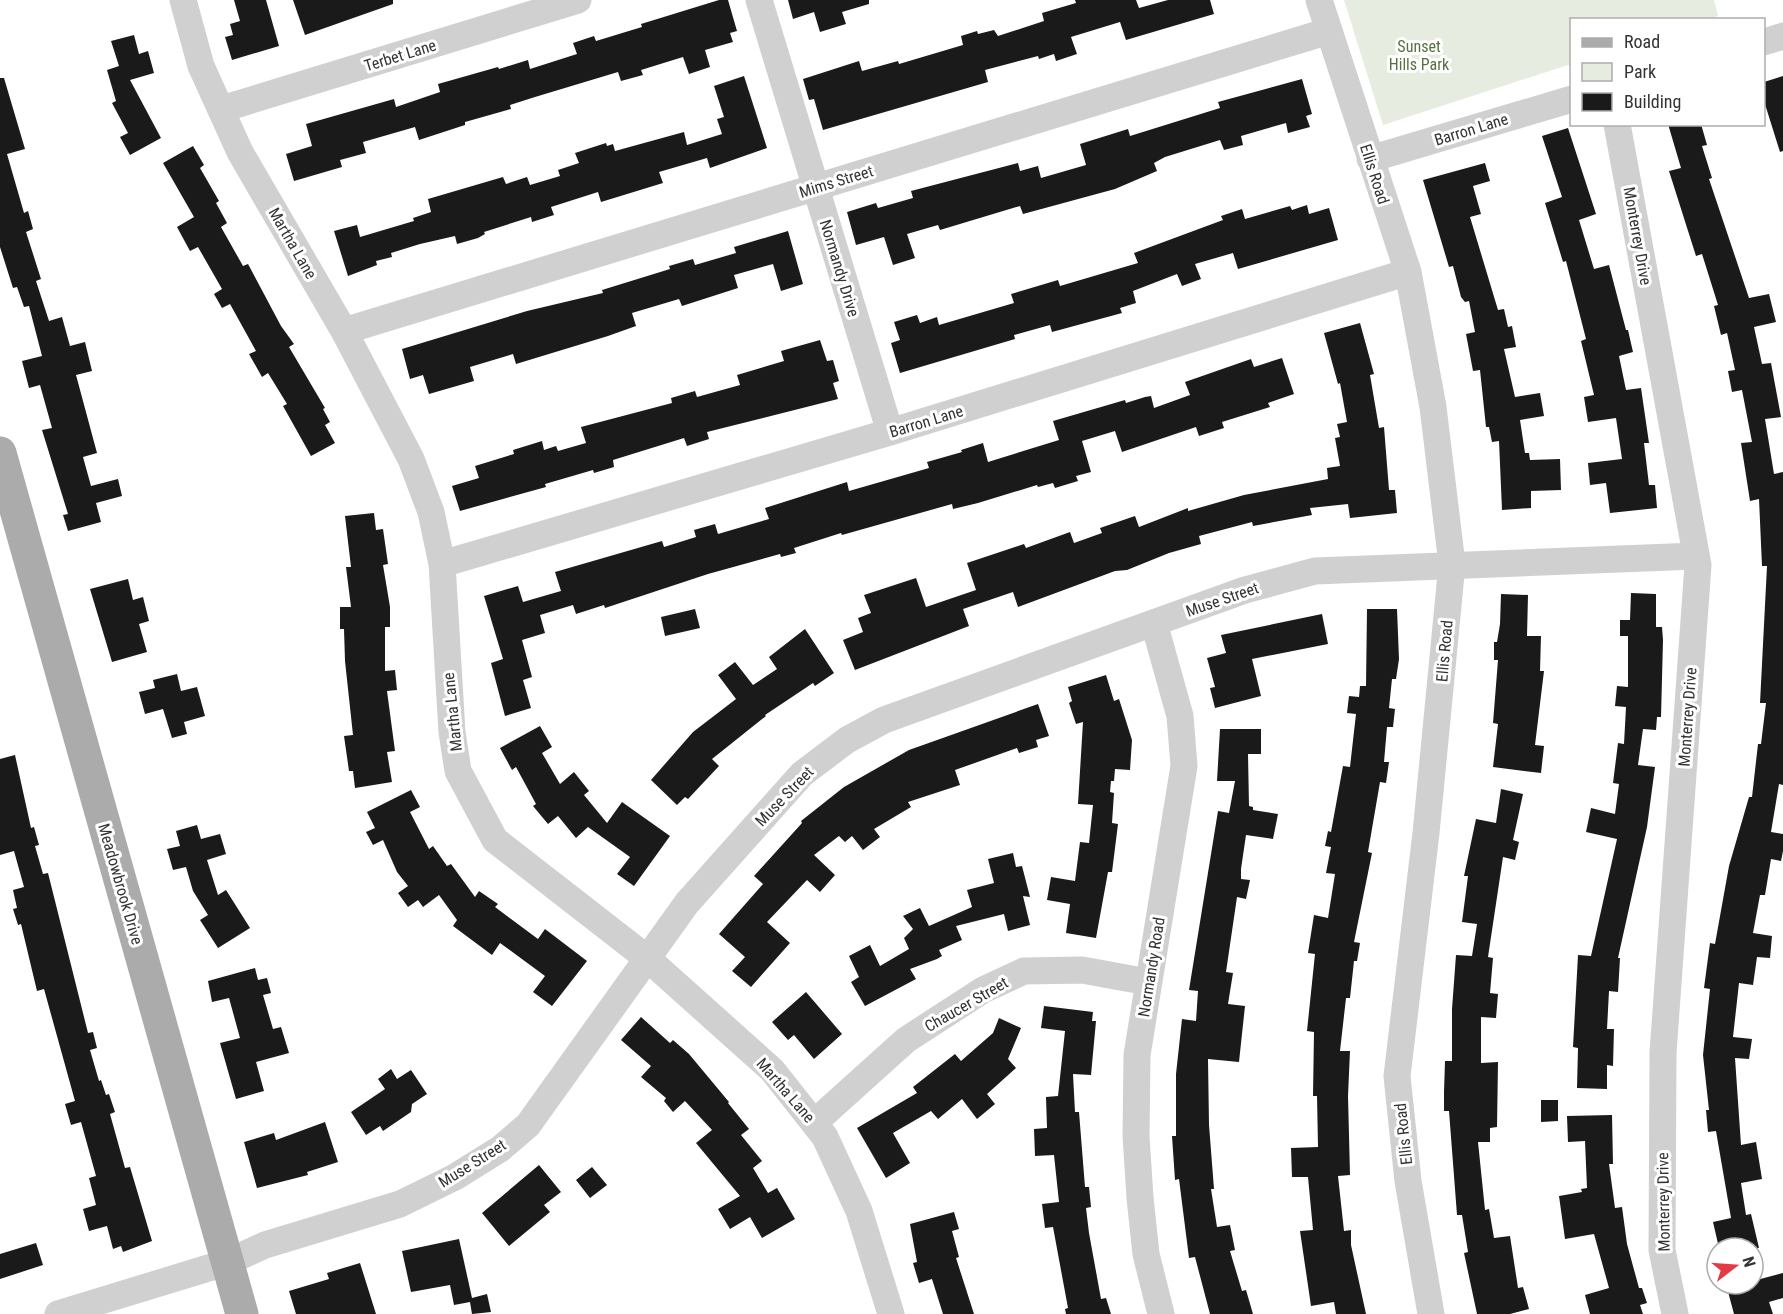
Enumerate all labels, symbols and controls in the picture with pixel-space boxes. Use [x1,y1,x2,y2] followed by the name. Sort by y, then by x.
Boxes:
[1570,18,1765,126] legend
[1624,31,1660,52] text: Road
[362,36,438,75] street label: Terbet Lane
[1389,37,1450,74] park label: Sunset Hills Park
[1624,61,1656,82] text: Park
[1624,91,1681,112] text: Building
[1432,109,1510,150] street label: Barron Lane
[1356,142,1393,207] street label: Ellis Road
[797,161,876,202] street label: Mims Street
[1620,186,1655,287] street label: Monterrey Drive
[265,204,321,282] street label: Martha Lane
[816,217,863,319] street label: Normandy Drive
[887,401,965,442] street label: Barron Lane
[1183,578,1261,621] street label: Muse Street
[1432,619,1457,683] street label: Ellis Road
[1675,667,1700,767] street label: Monterrey Drive
[439,672,466,752] street label: Martha Lane
[751,762,818,830] street label: Muse Street
[94,821,147,947] street label: Meadowbrook Drive
[1134,916,1169,1018] street label: Normandy Road
[921,973,1012,1036] street label: Chaucer Street
[752,1054,819,1127] street label: Martha Lane
[1391,1102,1416,1166] street label: Ellis Road
[435,1135,510,1192] street label: Muse Street
[1653,1152,1674,1252] street label: Monterrey Drive
[1705,1236,1765,1296] north arrow
[1738,1254,1759,1269] text: N

